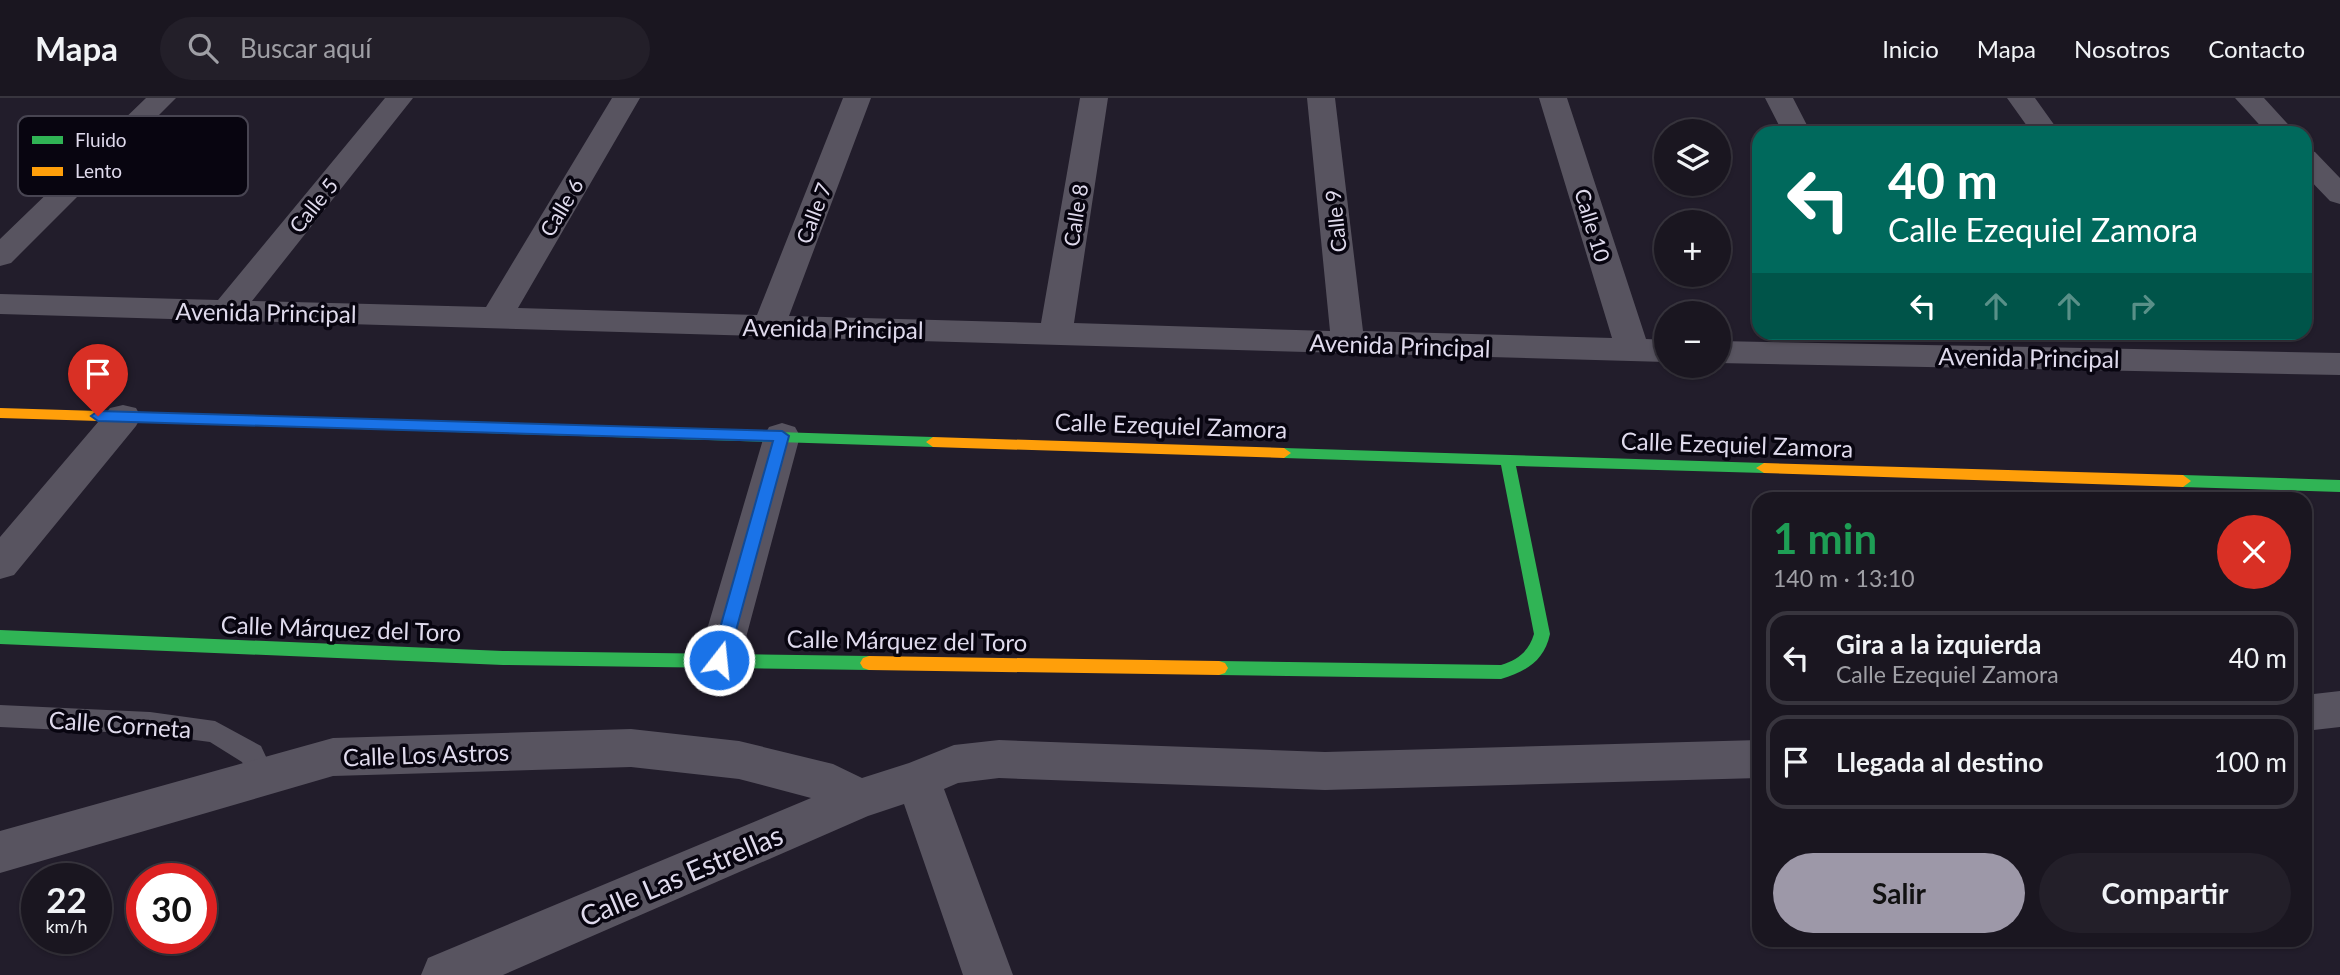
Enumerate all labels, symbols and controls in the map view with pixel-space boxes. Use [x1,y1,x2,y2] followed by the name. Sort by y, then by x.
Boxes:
[160,17,650,80] search box
[35,28,118,68] text: Mapa
[184,29,222,67] icon: search
[240,32,371,64] text: Buscar aquí
[1882,34,1939,63] text: Inicio
[1977,34,2036,63] text: Mapa
[2074,34,2170,63] text: Nosotros
[2208,34,2305,63] text: Contacto
[18,116,248,196] legend
[1654,119,1731,378] map controls
[1654,119,1731,196] button: layers
[75,128,127,151] text: Fluido
[1888,151,1998,209] text: 40 m
[1773,154,1864,245] icon: left
[75,159,122,182] text: Lento
[283,173,343,237] street label: Calle 5
[534,174,588,240] street label: Calle 6
[790,179,836,247] street label: Calle 7
[1058,182,1092,248] street label: Calle 8
[1570,185,1616,265] street label: Calle 10
[1319,188,1351,254] street label: Calle 9
[1654,210,1731,287] button: +
[1888,210,2198,249] text: Calle Ezequiel Zamora
[1904,287,1942,325] icon: left
[1977,287,2015,325] icon: ahead
[2050,287,2088,325] icon: ahead
[2123,287,2161,325] icon: right
[175,296,357,328] street label: Avenida Principal
[1654,301,1731,378] button: −
[742,312,924,344] street label: Avenida Principal
[1309,327,1491,363] street label: Avenida Principal
[1938,341,2120,373] street label: Avenida Principal
[68,344,128,416] pin
[79,355,117,393] icon: arrive
[1054,406,1288,444] street label: Calle Ezequiel Zamora
[1620,425,1854,463] street label: Calle Ezequiel Zamora
[1773,513,1877,563] text: 1 min
[2217,515,2291,589] button: close
[1773,564,1915,592] text: 140 m · 13:10
[220,609,462,647] street label: Calle Márquez del Toro
[682,623,756,697] position arrow
[786,623,1028,657] street label: Calle Márquez del Toro
[1836,628,2042,660] text: Gira a la izquierda
[1777,639,1815,677] icon: left
[2229,642,2287,674] text: 40 m
[1836,660,2059,688] text: Calle Ezequiel Zamora
[48,705,192,743] street label: Calle Corneta
[342,737,510,771] street label: Calle Los Astros
[1777,743,1815,781] icon: arrive
[1836,746,2043,778] text: Llegada al destino
[2214,746,2287,778] text: 100 m
[574,817,788,933] street label: Calle Las Estrellas
[1773,853,2025,933] button: Salir
[2039,853,2291,933] button: Compartir
[126,863,217,954] speed limit sign: 30
[46,878,87,920] text: 22
[45,915,88,937] text: km/h

